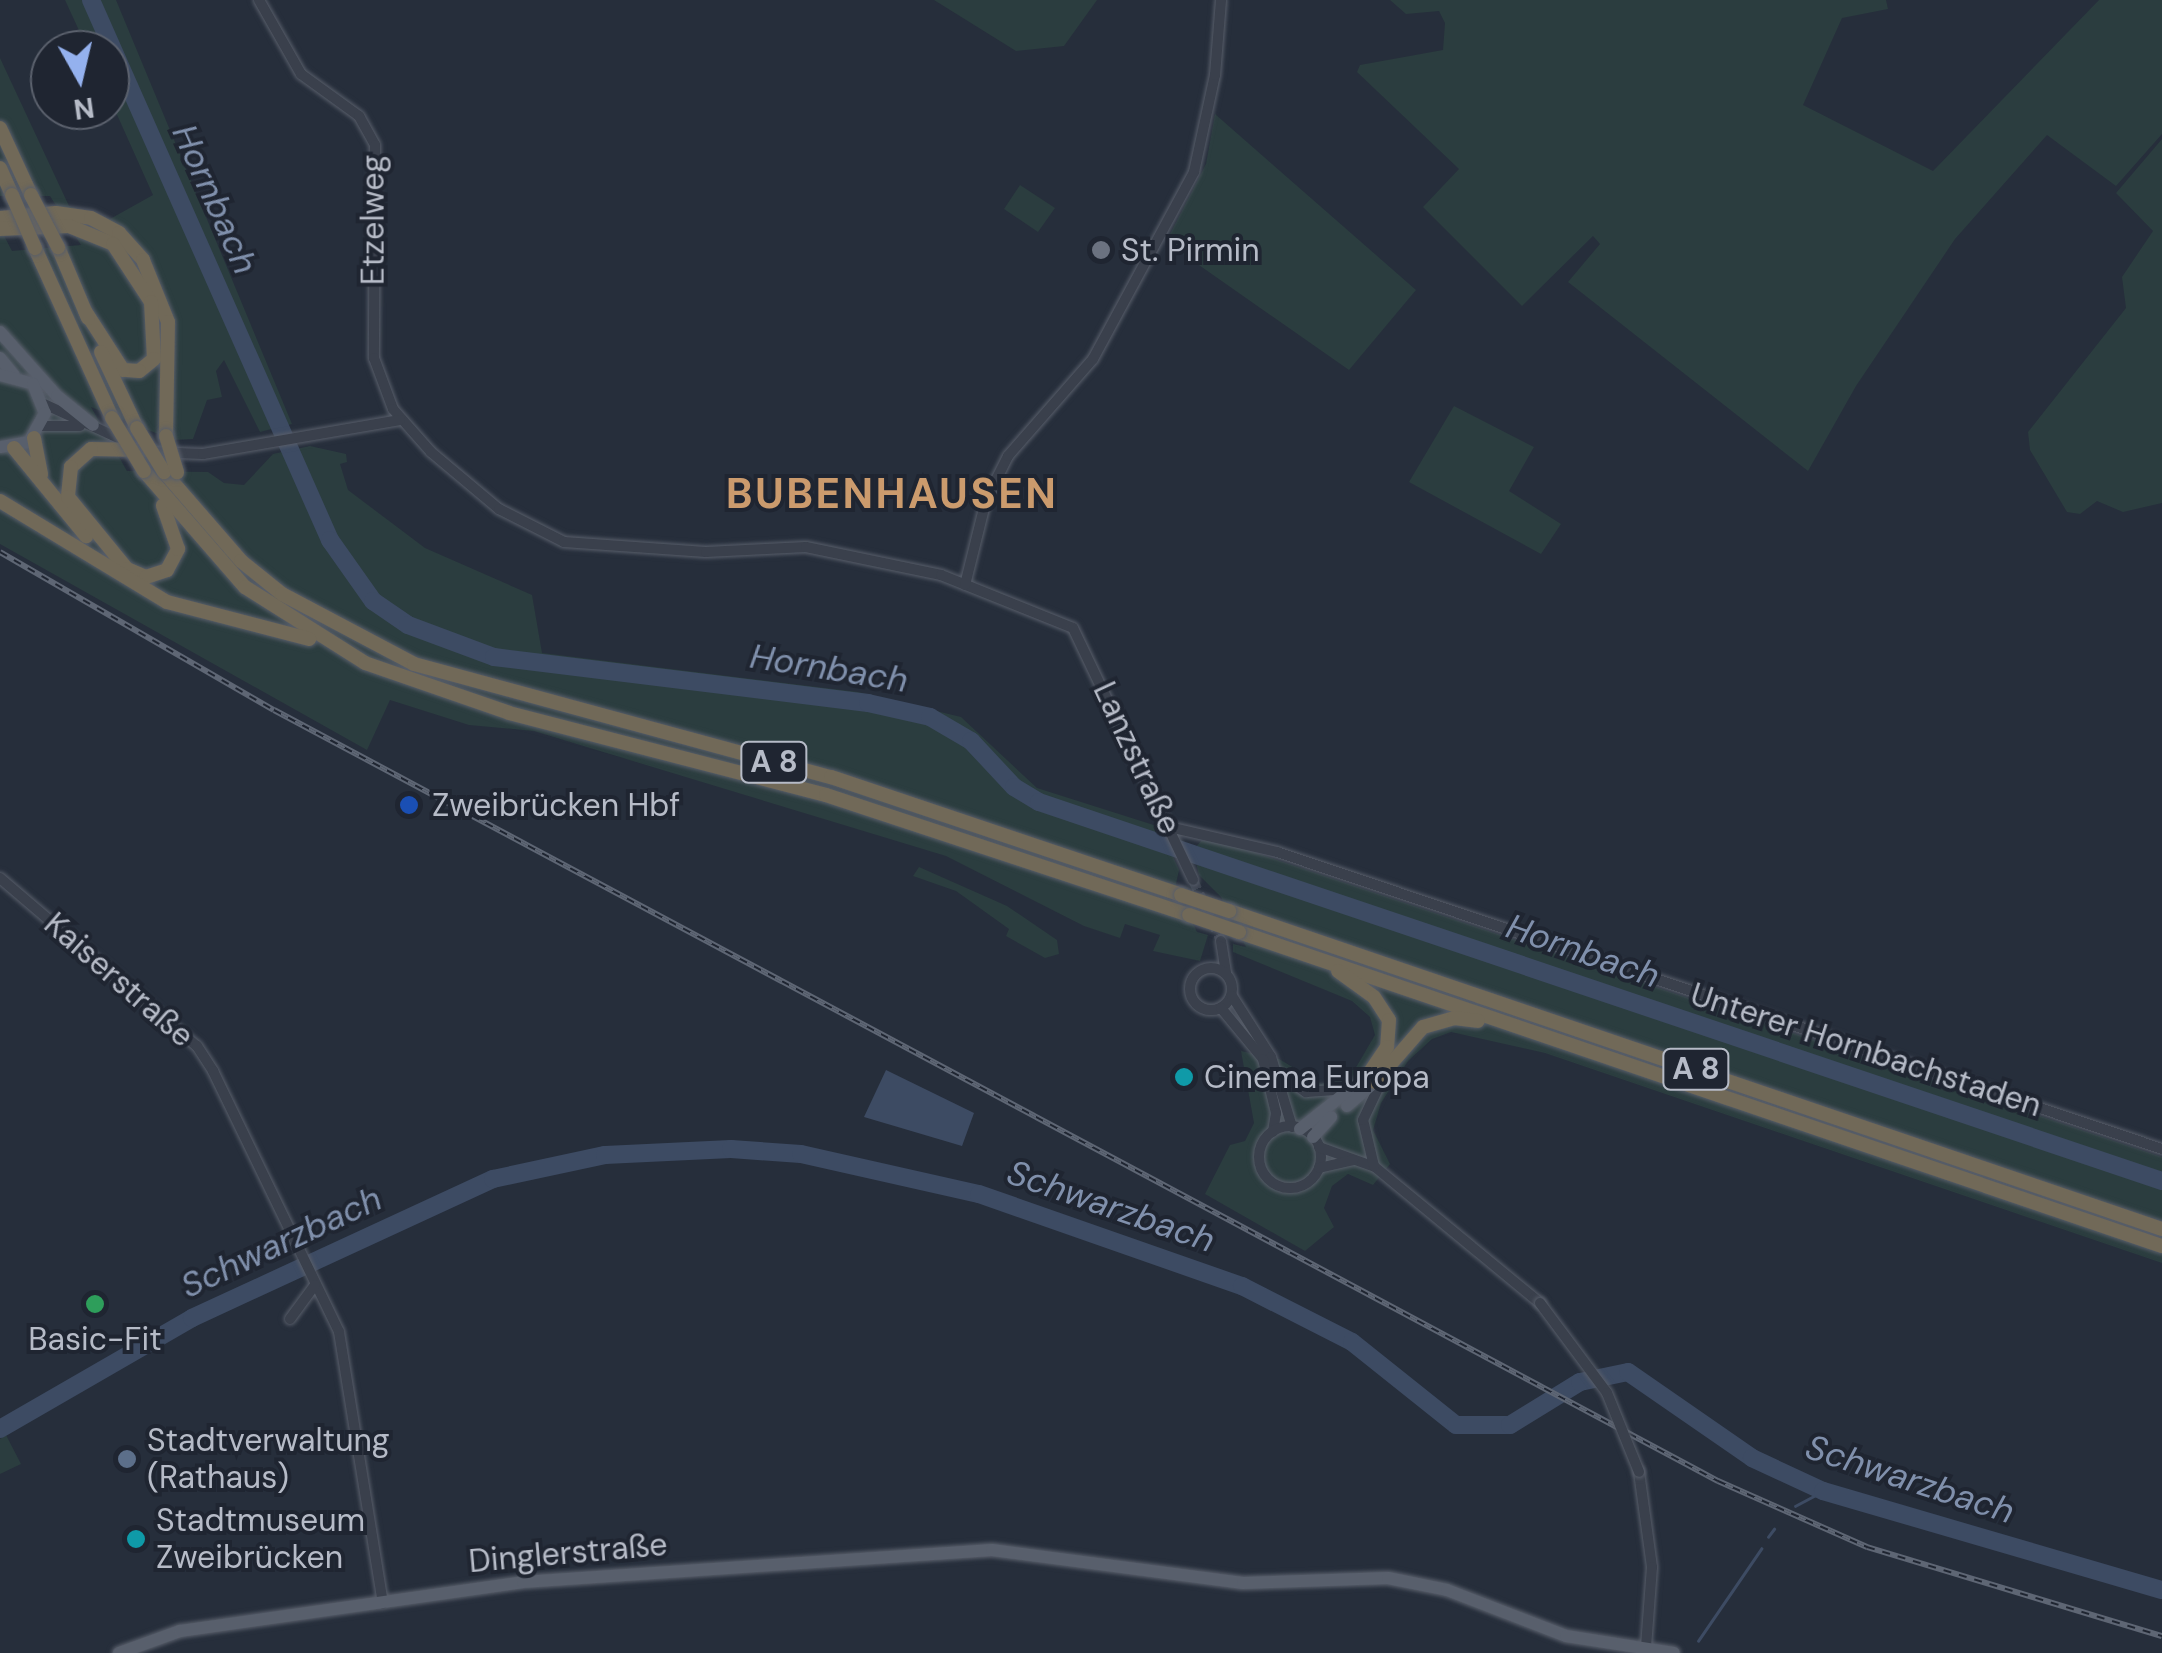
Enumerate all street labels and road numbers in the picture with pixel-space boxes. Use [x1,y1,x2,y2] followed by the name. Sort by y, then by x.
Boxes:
[354,155,392,285] street label: Etzelweg
[1085,676,1189,840] street label: Lanzstraße
[739,737,809,787] road number: A 8
[37,905,201,1055] street label: Kaiserstraße
[1686,975,2046,1125] street label: Unterer Hornbachstaden
[1661,1044,1731,1094] road number: A 8
[467,1525,669,1581] street label: Dinglerstraße

